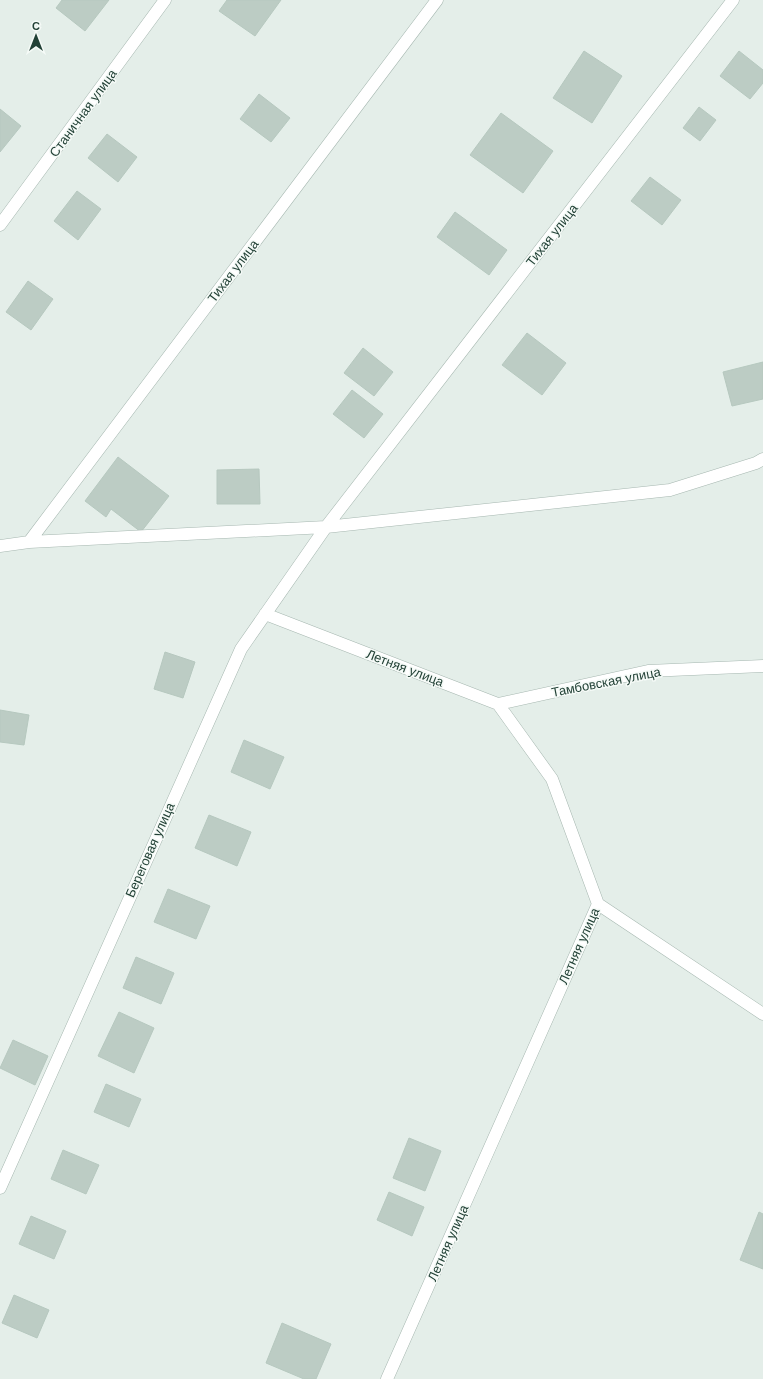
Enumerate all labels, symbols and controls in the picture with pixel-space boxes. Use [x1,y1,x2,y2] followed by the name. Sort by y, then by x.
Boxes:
[16,16,56,56] north arrow
[32,20,40,32] text: С
[46,66,120,160] street label: Станичная улица
[523,200,581,269] street label: Тихая улица
[205,236,262,305] street label: Тихая улица
[364,646,447,690] street label: Летняя улица
[550,664,663,700] street label: Тамбовская улица
[122,800,178,900] street label: Береговая улица
[555,905,603,986] street label: Летняя улица
[424,1202,472,1283] street label: Летняя улица

